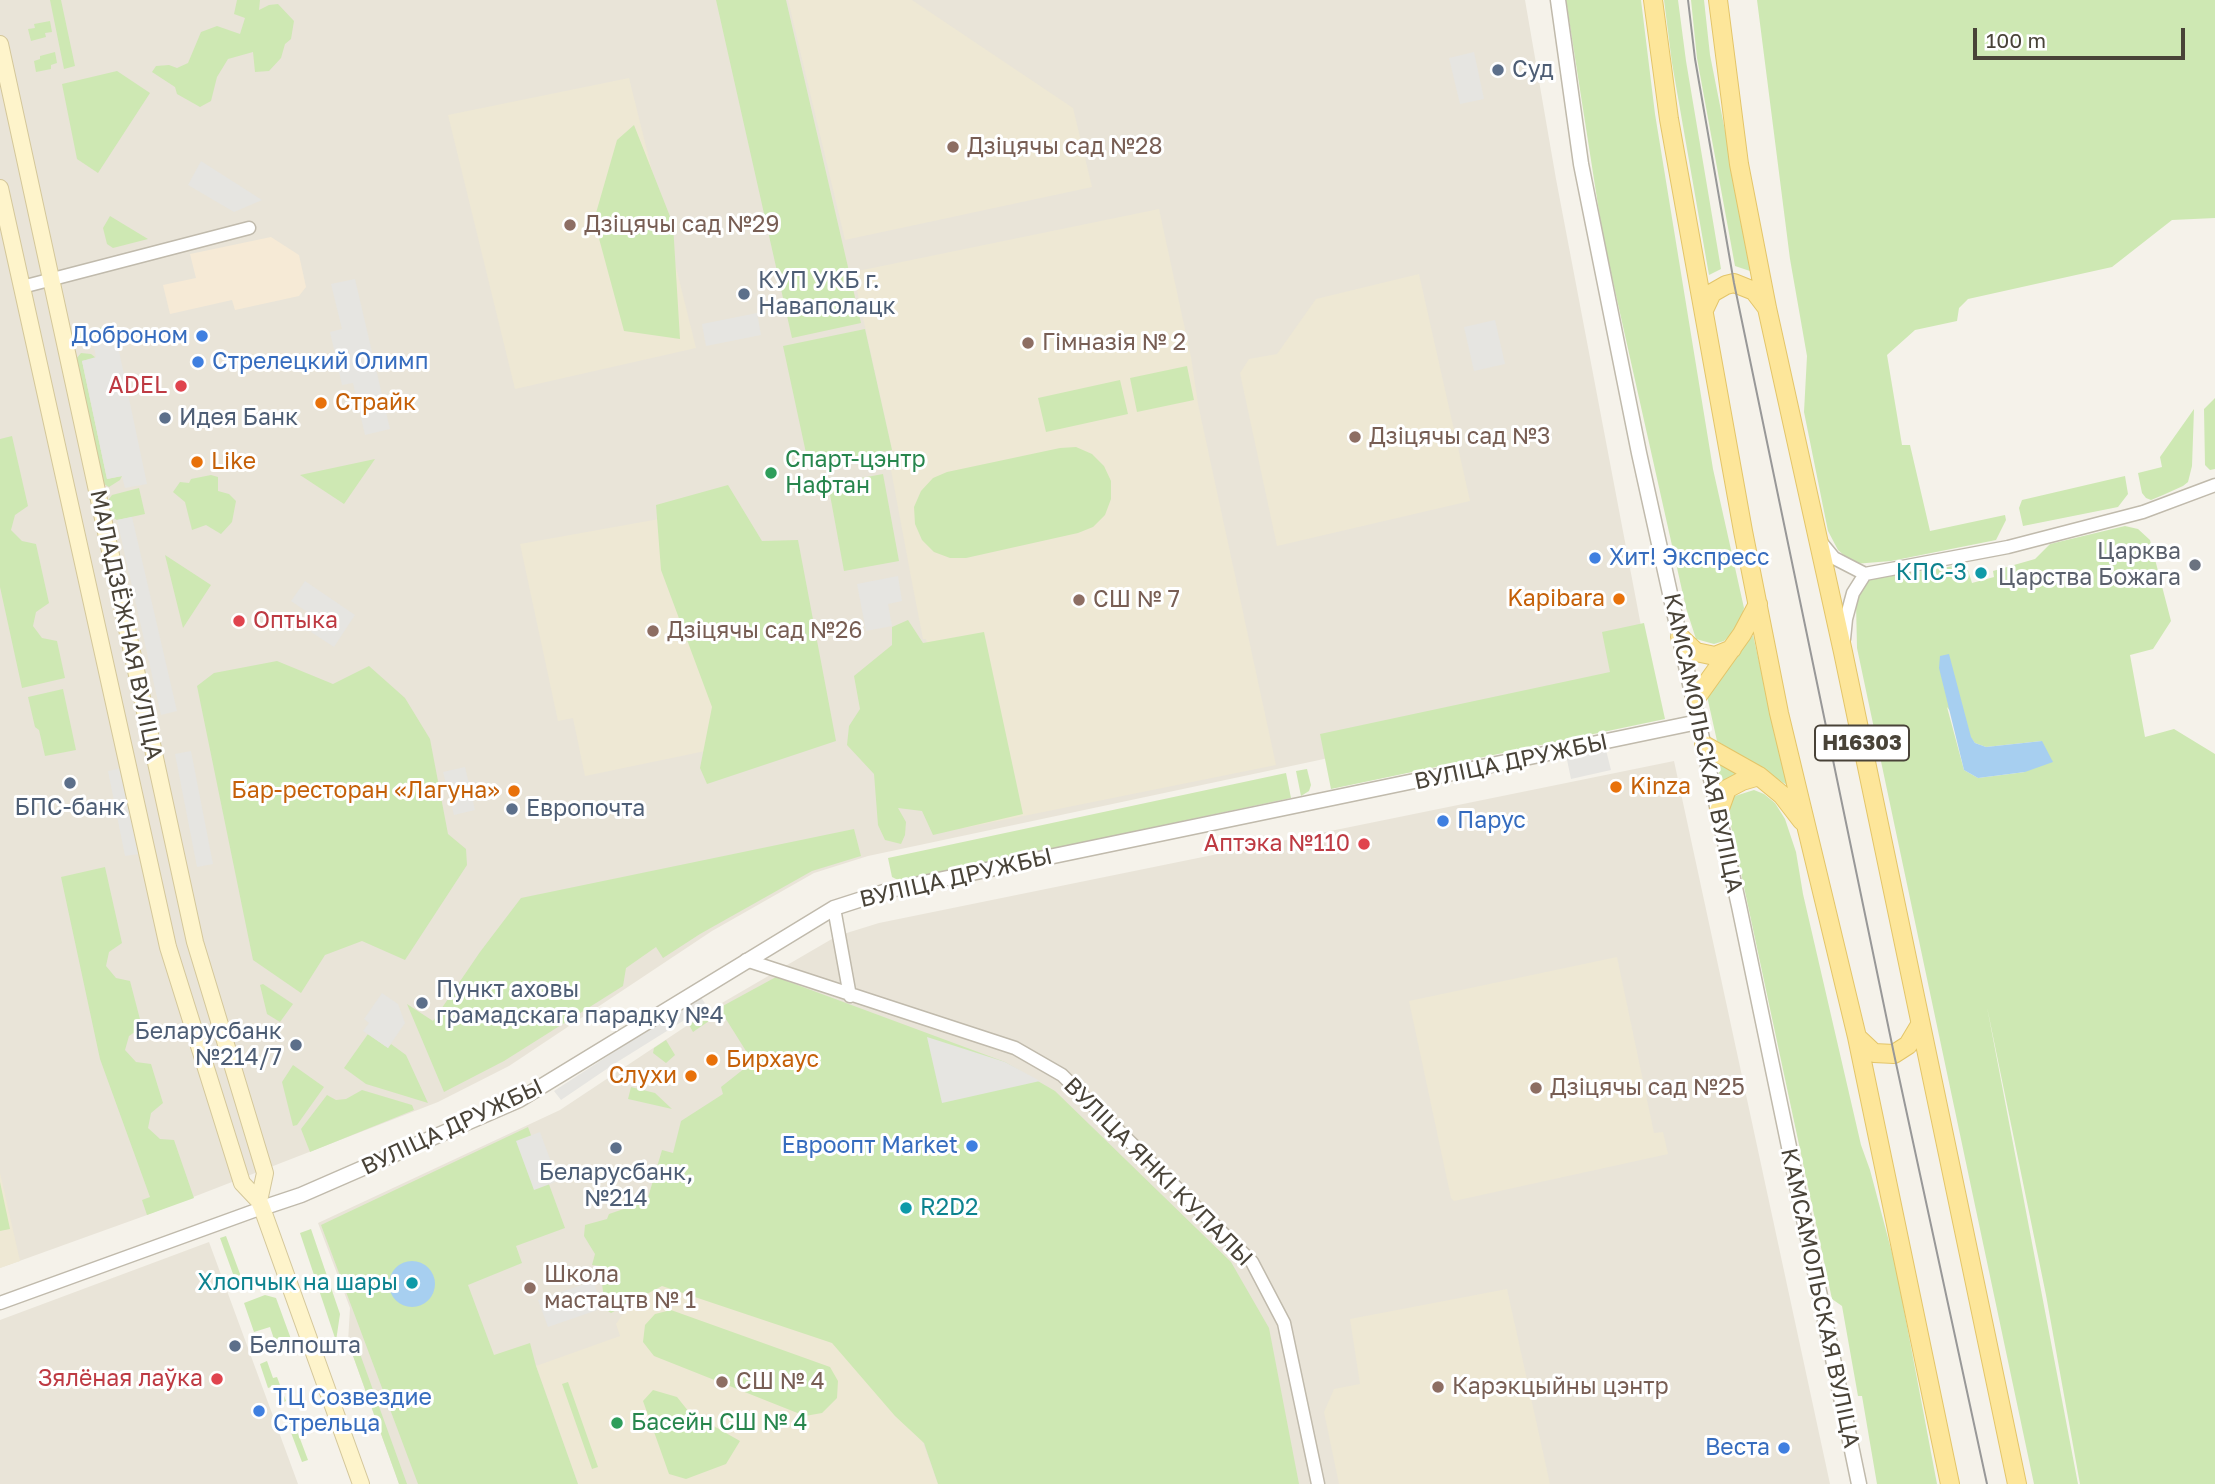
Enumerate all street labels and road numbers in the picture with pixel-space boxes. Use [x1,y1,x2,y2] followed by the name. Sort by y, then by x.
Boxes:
[84,487,168,763] street label: МАЛАДЗЁЖНАЯ ВУЛІЦА
[1658,591,1748,895] street label: КАМСАМОЛЬСКАЯ ВУЛІЦА
[1815,726,1909,760] road number: Н16303
[1412,728,1610,796] street label: ВУЛІЦА ДРУЖБЫ
[857,842,1055,914] street label: ВУЛІЦА ДРУЖБЫ
[1058,1072,1258,1272] street label: ВУЛІЦА ЯНКІ КУПАЛЫ
[357,1073,547,1181] street label: ВУЛІЦА ДРУЖБЫ
[1775,1146,1865,1450] street label: КАМСАМОЛЬСКАЯ ВУЛІЦА

